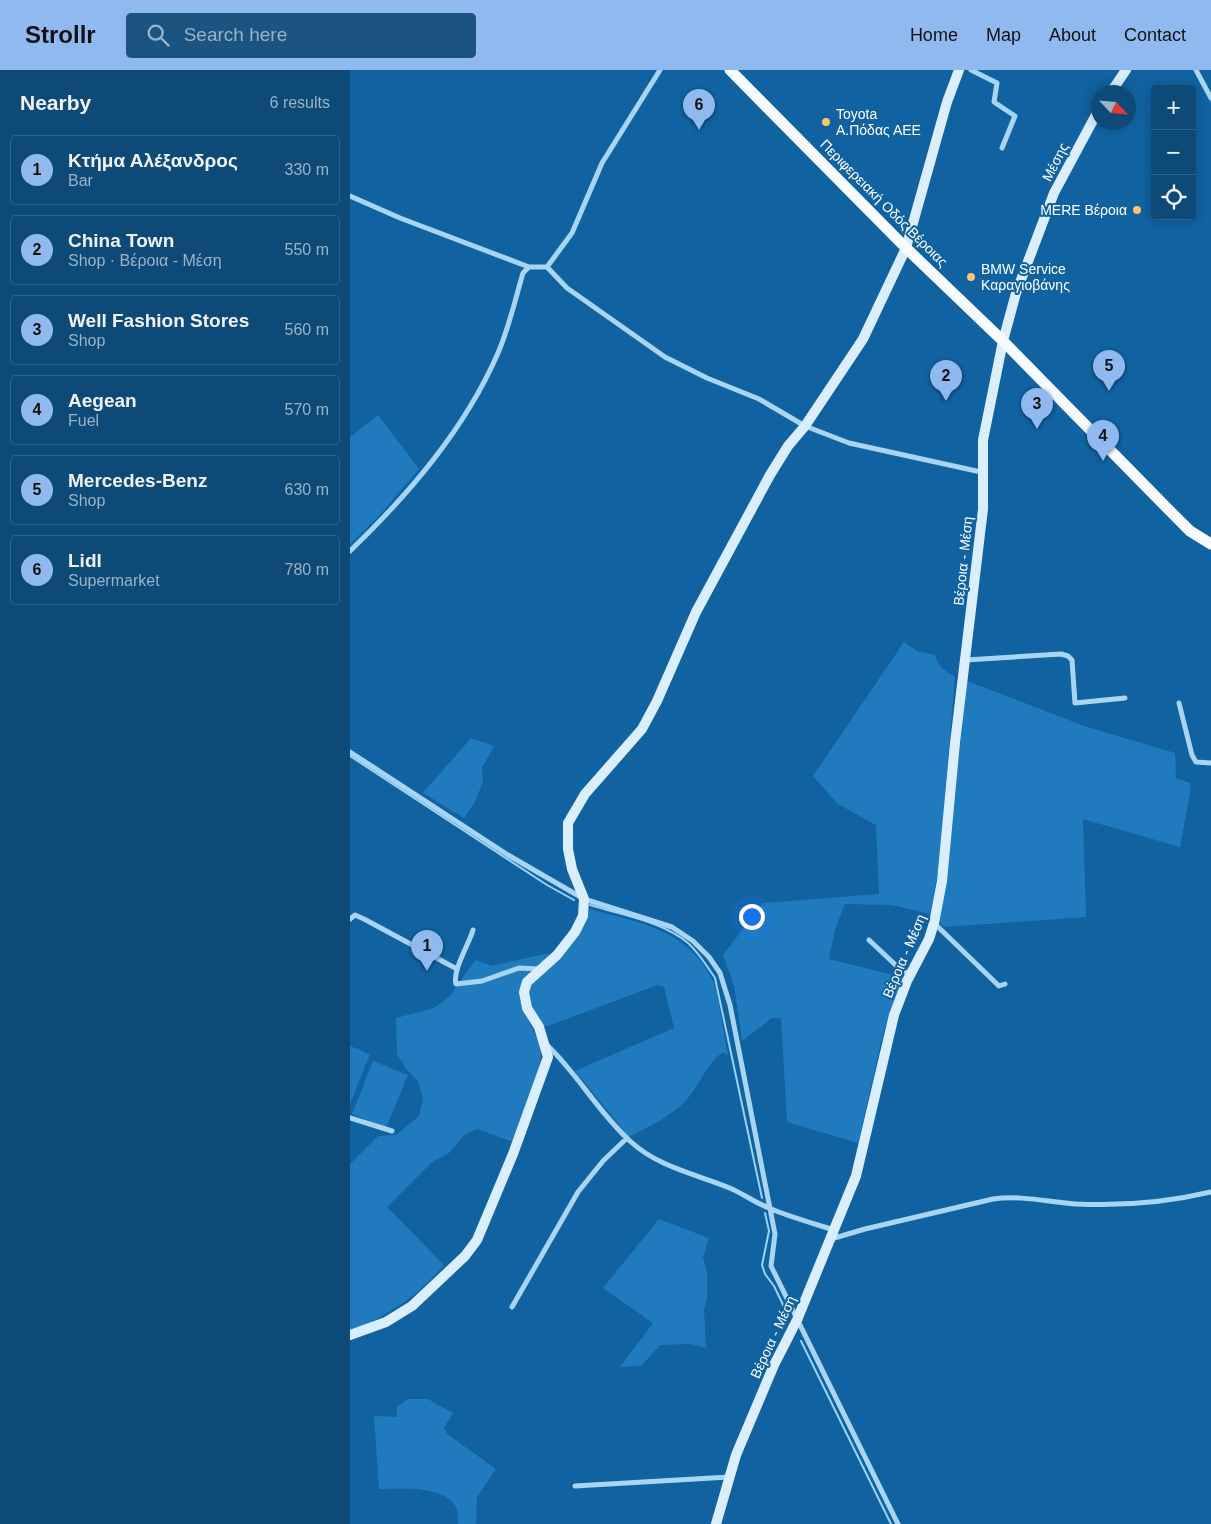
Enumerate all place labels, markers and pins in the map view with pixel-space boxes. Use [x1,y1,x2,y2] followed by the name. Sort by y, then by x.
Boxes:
[683,89,715,130] pin: 6
[836,106,921,138] place label: Toyota Α.Πόδας ΑΕΕ
[820,116,832,128] marker: Toyota Α.Πόδας ΑΕΕ
[1040,202,1127,218] place label: MERE Βέροια
[1131,204,1143,216] marker: MERE Βέροια
[981,261,1070,293] place label: BMW Service Καραγιοβάνης
[965,271,977,283] marker: BMW Service Καραγιοβάνης
[1093,350,1125,391] pin: 5
[930,360,962,401] pin: 2
[1021,388,1053,429] pin: 3
[1087,420,1119,461] pin: 4
[411,930,443,971] pin: 1

